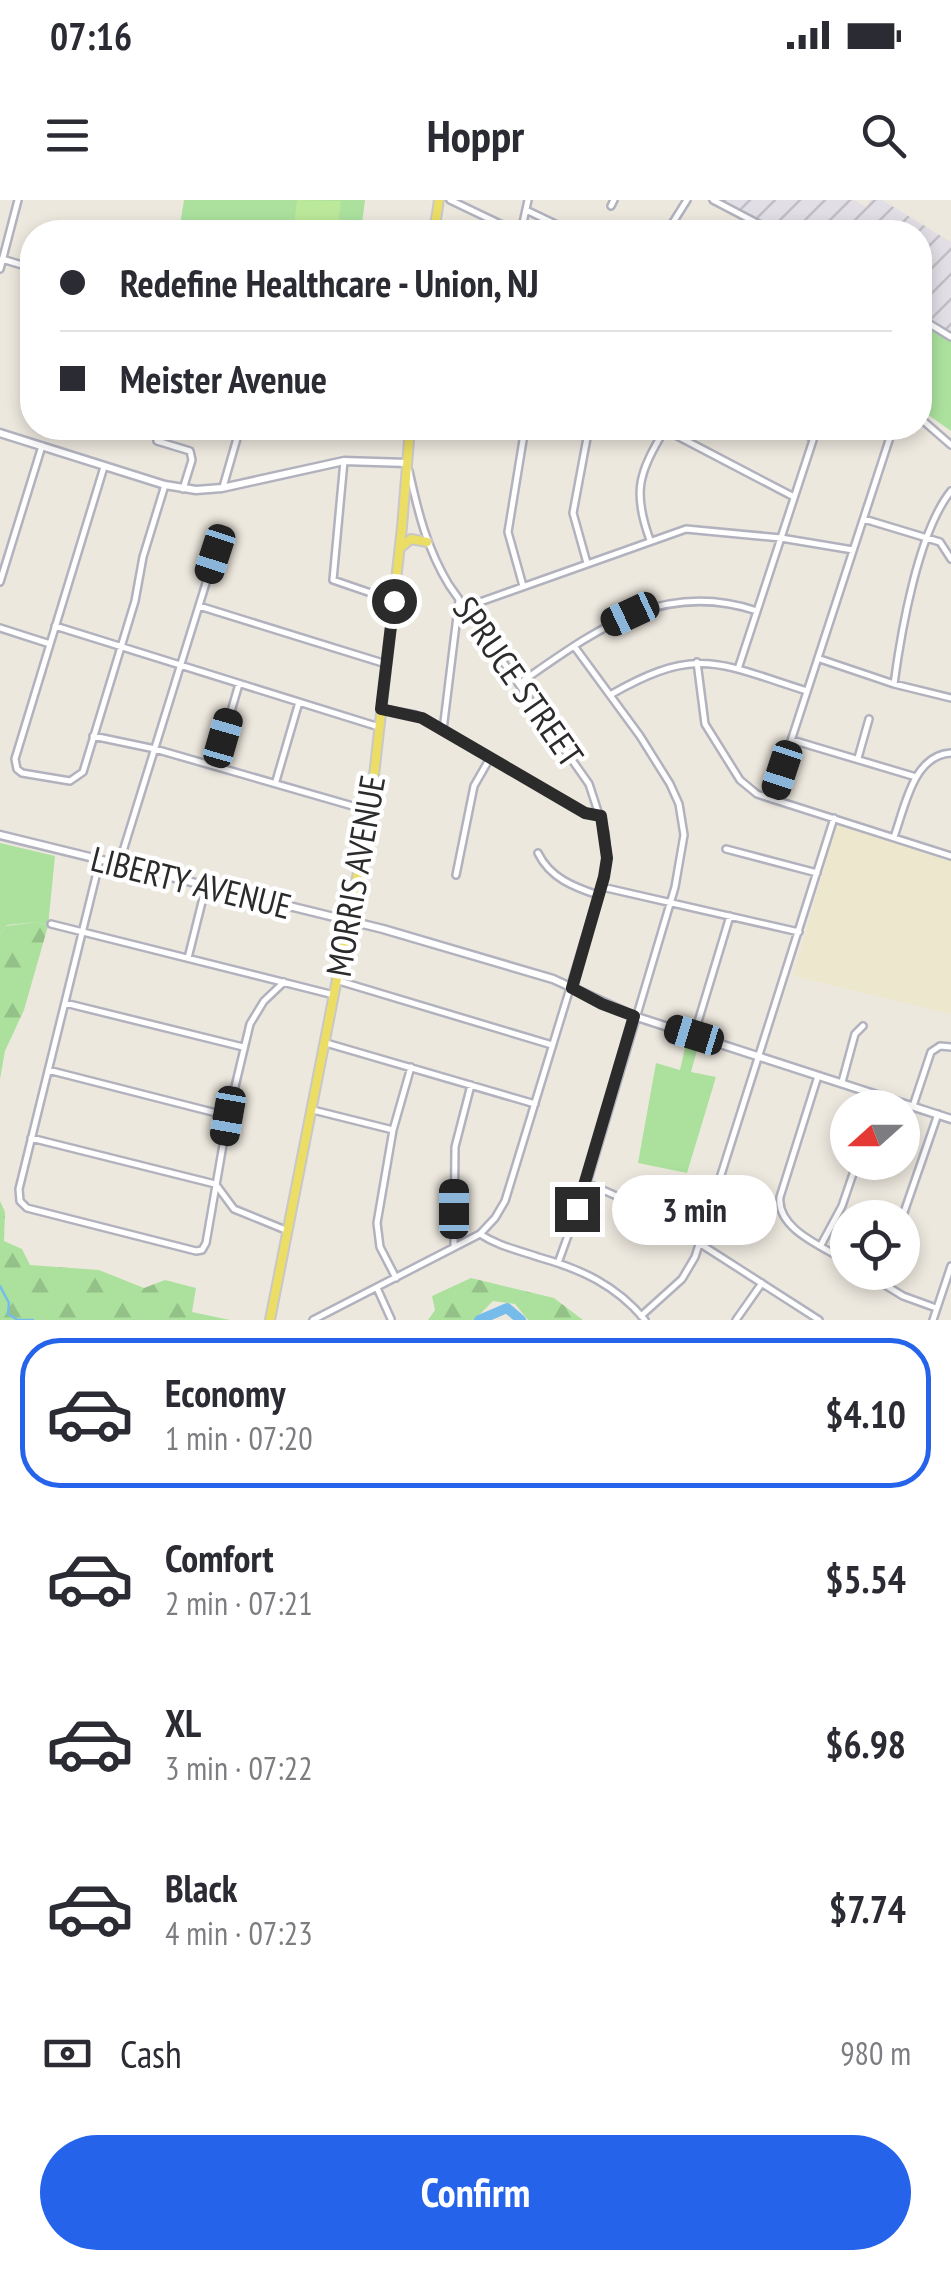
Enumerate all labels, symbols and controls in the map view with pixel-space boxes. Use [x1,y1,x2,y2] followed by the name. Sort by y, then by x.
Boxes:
[50,11,132,60] text: 07:16
[427,106,524,164] text: Hoppr
[40,108,95,163] icon: menu
[856,108,911,163] icon: search
[120,258,539,307] text: Redefine Healthcare - Union, NJ
[120,354,327,403] text: Meister Avenue
[191,521,239,587] car
[372,579,417,624] route start
[443,587,594,776] street label: SPRUCE STREET
[596,588,664,640] car
[200,705,246,771] car
[758,737,806,803] car
[315,772,395,980] street label: MORRIS AVENUE
[86,835,296,929] street label: LIBERTY AVENUE
[661,1012,727,1058] car
[208,1084,248,1148] car
[830,1090,920,1180] north arrow
[830,1090,920,1290] map controls
[612,1174,777,1244] callout: 3 min
[439,1179,469,1239] car
[555,1187,600,1232] route end
[662,1189,727,1231] text: 3 min
[830,1200,920,1290] button: locate
[45,1368,135,1458] icon: car
[165,1368,285,1417] text: Economy
[825,1389,906,1438] text: $4.10
[165,1417,313,1459] text: 1 min · 07:20
[45,1533,135,1623] icon: car
[165,1533,274,1582] text: Comfort
[825,1554,906,1603] text: $5.54
[165,1582,313,1624] text: 2 min · 07:21
[45,1698,135,1788] icon: car
[165,1698,201,1747] text: XL
[825,1719,906,1768] text: $6.98
[165,1747,313,1789] text: 3 min · 07:22
[45,1863,135,1953] icon: car
[165,1863,238,1912] text: Black
[829,1884,906,1933] text: $7.74
[165,1912,313,1954] text: 4 min · 07:23
[40,2026,95,2081] icon: cash
[120,2029,182,2078] text: Cash
[840,2032,911,2074] text: 980 m
[40,2135,911,2250] button: Confirm

